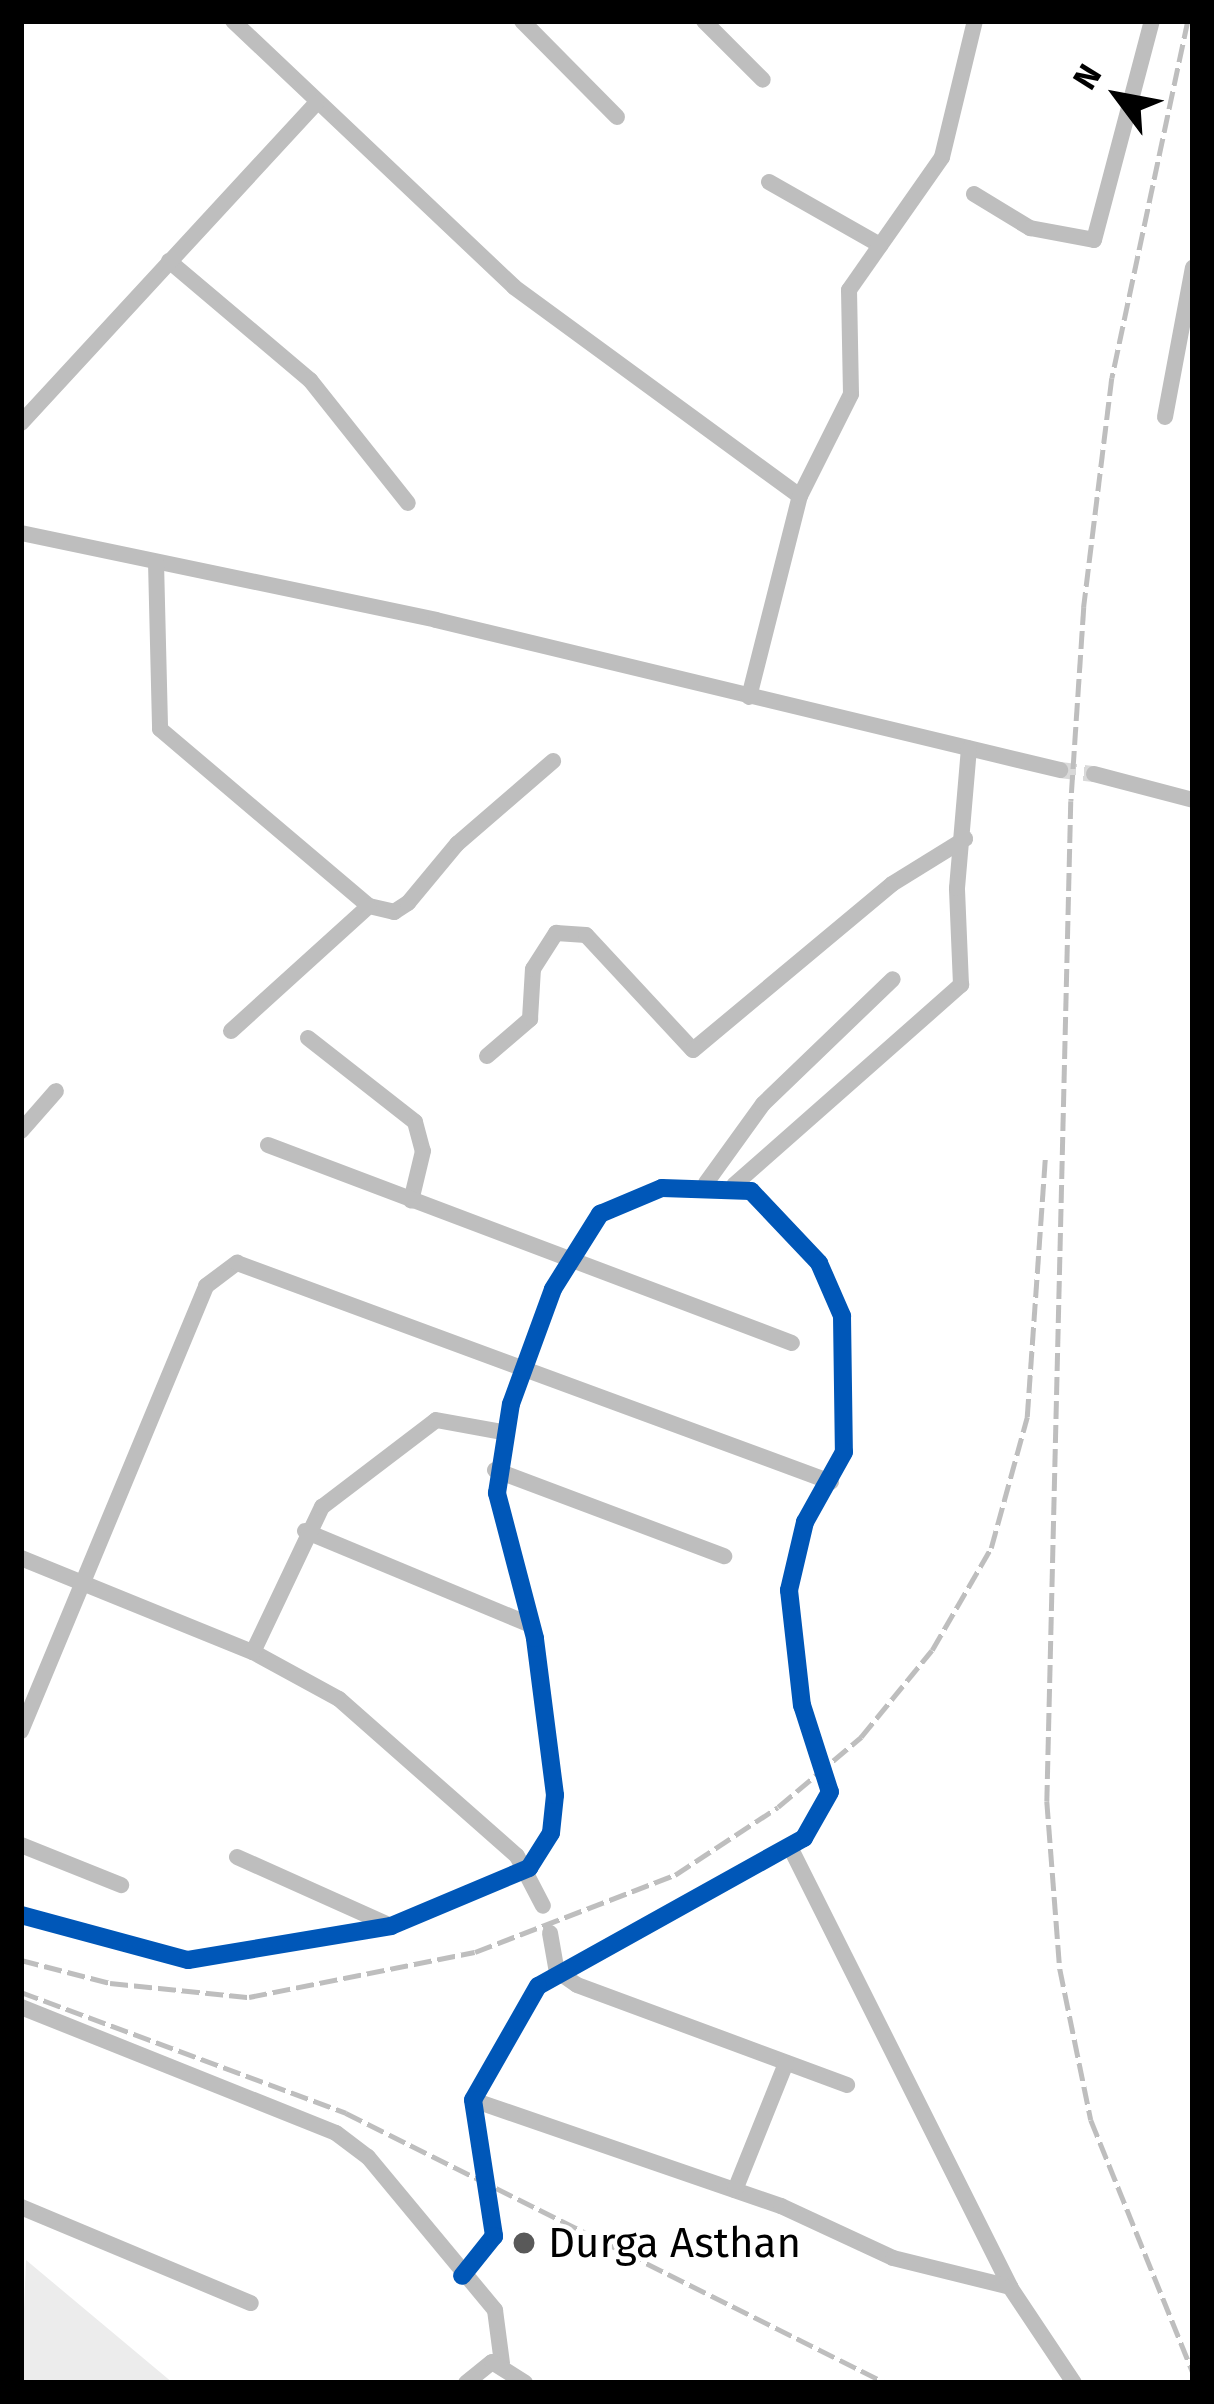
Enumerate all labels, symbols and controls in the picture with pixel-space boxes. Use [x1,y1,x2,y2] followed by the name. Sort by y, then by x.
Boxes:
[1058,36,1178,156] north arrow
[1065,57,1110,97] text: N
[548,2218,801,2268] place label: Durga Asthan
[511,2230,537,2256] marker: Durga Asthan

